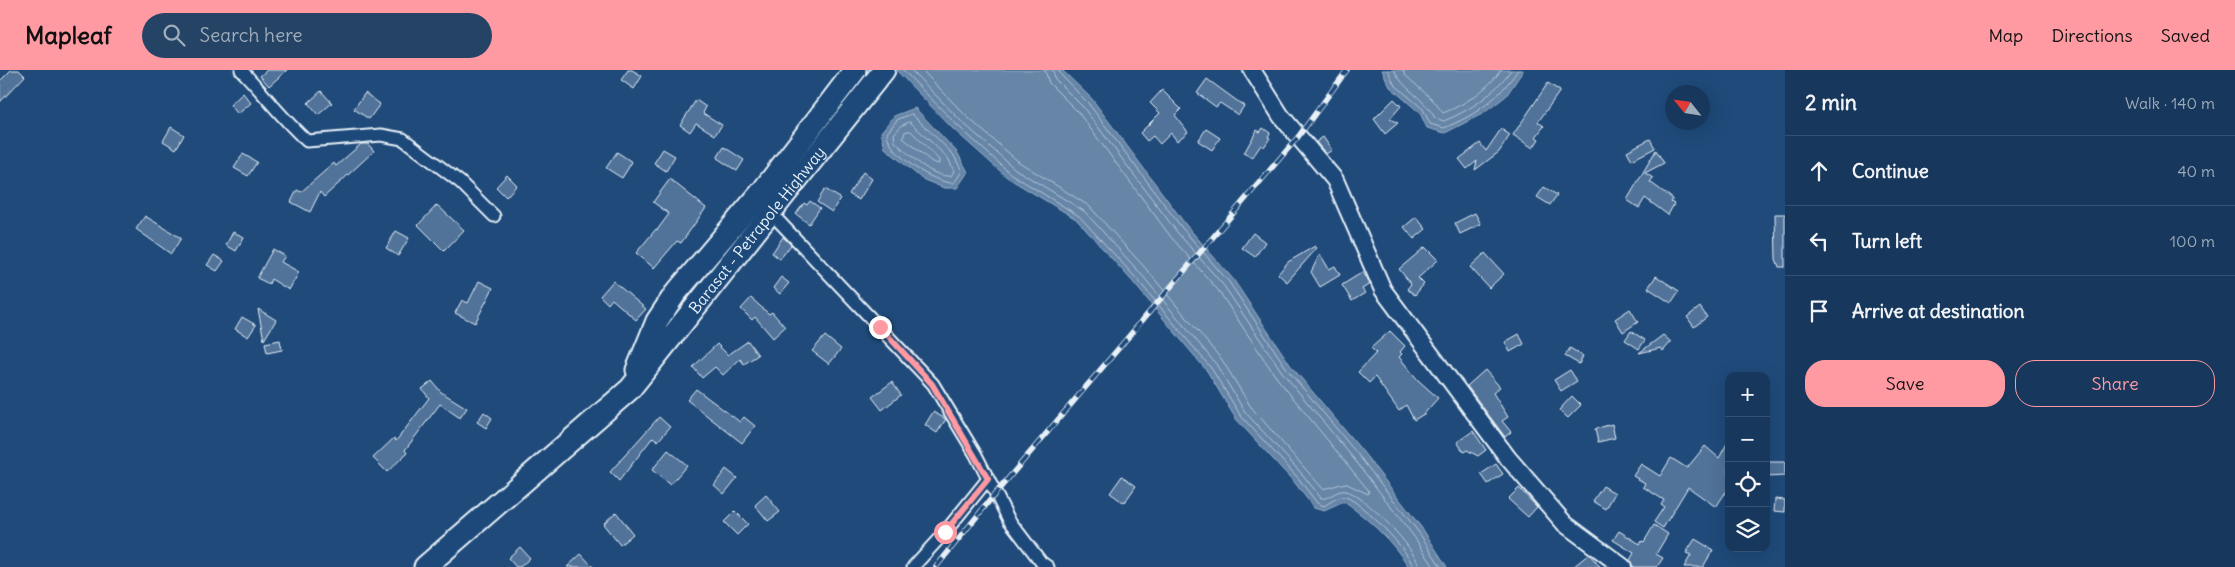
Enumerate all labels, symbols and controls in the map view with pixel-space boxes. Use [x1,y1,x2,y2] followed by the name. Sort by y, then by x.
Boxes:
[142,13,492,58] search box
[25,20,112,50] text: Mapleaf
[160,21,188,49] icon: search
[200,23,303,47] text: Search here
[1988,24,2023,47] text: Map
[2051,24,2133,47] text: Directions
[2161,24,2210,47] text: Saved
[1665,85,1710,130] north arrow
[1805,89,1857,116] text: 2 min
[2125,93,2215,113] text: Walk · 140 m
[684,142,829,317] street label: Barasat - Petrapole Highway
[1805,157,1833,185] icon: ahead
[1852,159,1929,183] text: Continue
[2177,161,2215,181] text: 40 m
[1805,227,1833,255] icon: left
[1852,229,1922,253] text: Turn left
[2170,231,2215,251] text: 100 m
[1805,297,1833,325] icon: arrive
[1852,299,2025,323] text: Arrive at destination
[869,316,892,339] route end
[1805,360,2005,407] button: Save
[2015,360,2215,407] button: Share
[1725,372,1770,552] map controls
[1725,372,1770,417] button: +
[1725,417,1770,462] button: −
[1725,462,1770,507] button: locate
[1725,507,1770,552] button: layers
[934,521,957,544] route start

